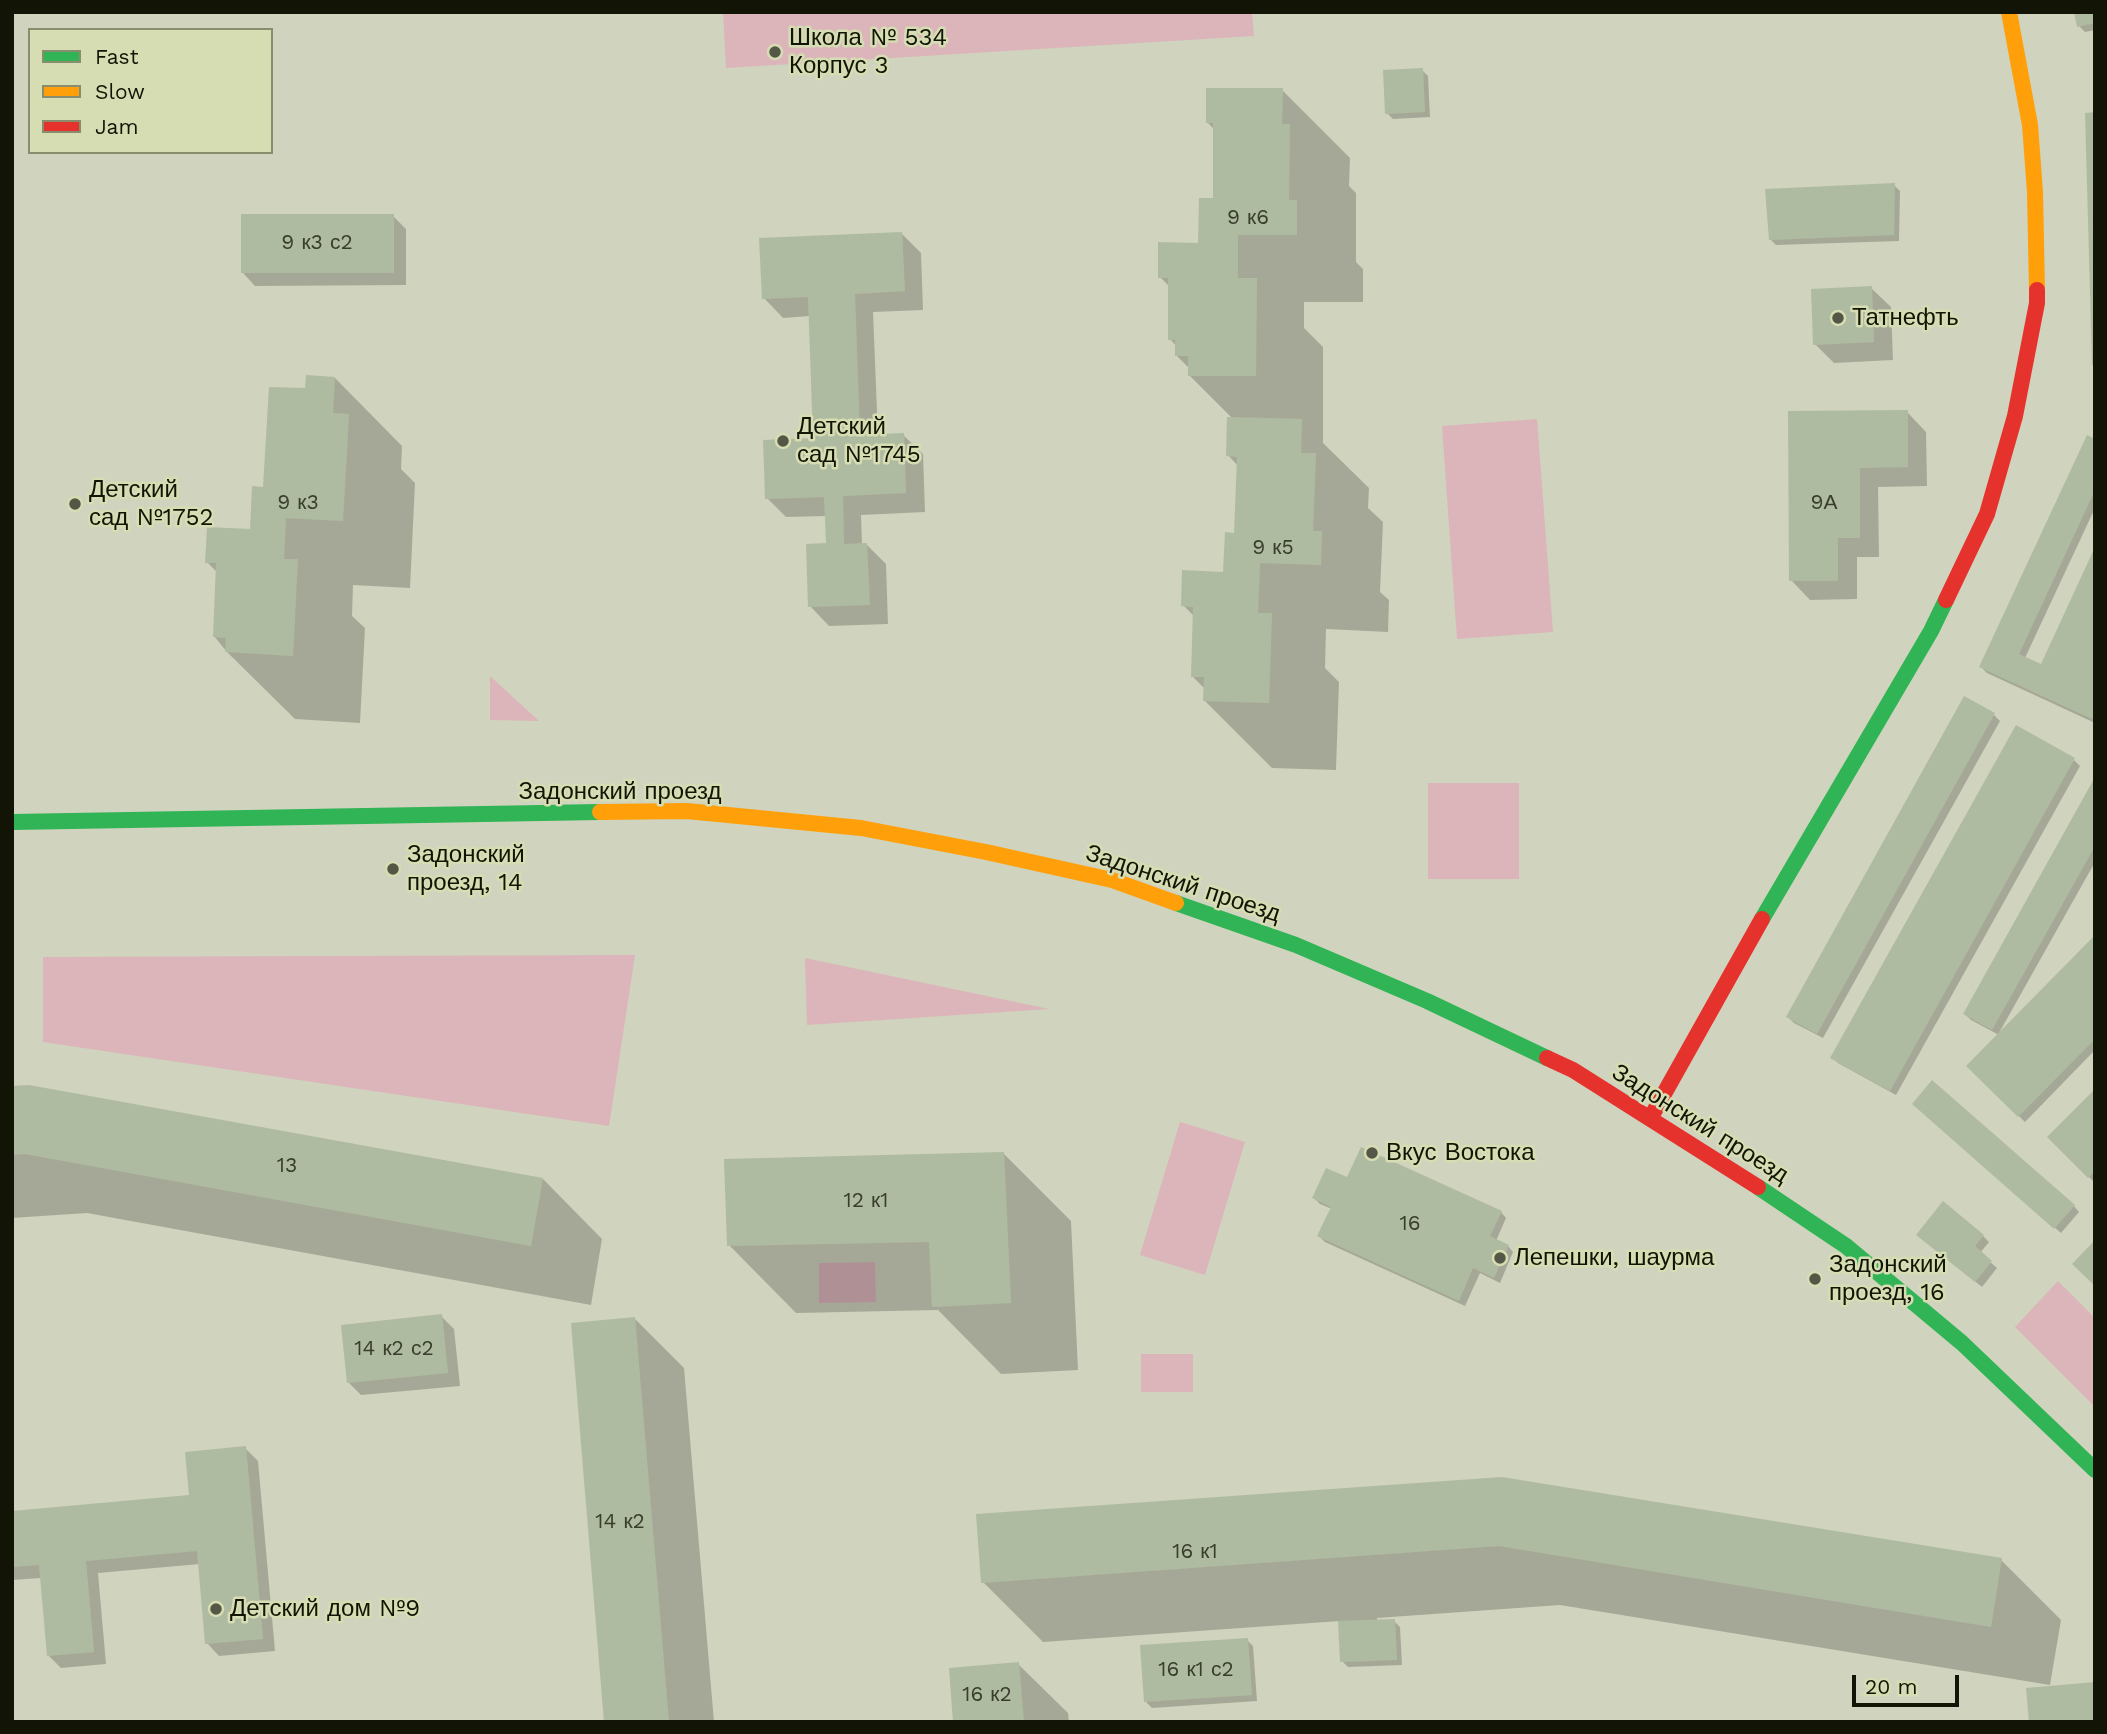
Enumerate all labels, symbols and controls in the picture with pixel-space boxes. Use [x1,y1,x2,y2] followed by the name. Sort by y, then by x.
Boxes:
[789,24,947,80] place label: Школа № 534 Корпус 3
[28,28,273,154] legend
[95,44,139,69] text: Fast
[767,44,783,60] marker: Школа № 534 Корпус 3
[95,79,145,104] text: Slow
[95,114,138,139] text: Jam
[1227,205,1269,231] house number: 9 к6
[281,230,353,256] house number: 9 к3 с2
[1852,304,1959,332] place label: Татнефть
[1830,310,1846,326] marker: Татнефть
[797,413,921,469] place label: Детский сад №1745
[775,433,791,449] marker: Детский сад №1745
[89,476,214,532] place label: Детский сад №1752
[277,490,319,516] house number: 9 к3
[1811,490,1837,516] house number: 9А
[67,496,83,512] marker: Детский сад №1752
[1252,535,1294,561] house number: 9 к5
[519,778,721,806] street label: Задонский проезд
[1082,839,1284,929] street label: Задонский проезд
[407,841,525,897] place label: Задонский проезд, 14
[385,861,401,877] marker: Задонский проезд, 14
[1606,1058,1794,1190] street label: Задонский проезд
[1386,1139,1534,1167] place label: Вкус Востока
[1364,1145,1380,1161] marker: Вкус Востока
[277,1153,297,1179] house number: 13
[844,1188,888,1214] house number: 12 к1
[1400,1211,1420,1237] house number: 16
[1514,1244,1714,1272] place label: Лепешки, шаурма
[1492,1250,1508,1266] marker: Лепешки, шаурма
[1829,1251,1947,1307] place label: Задонский проезд, 16
[1807,1271,1823,1287] marker: Задонский проезд, 16
[354,1336,434,1362] house number: 14 к2 с2
[595,1509,645,1535] house number: 14 к2
[1172,1539,1218,1565] house number: 16 к1
[230,1595,420,1623] place label: Детский дом №9
[208,1601,224,1617] marker: Детский дом №9
[1158,1657,1234,1683] house number: 16 к1 с2
[1855,1660,1962,1704] scale bar
[1865,1674,1917,1699] text: 20 m
[962,1682,1012,1708] house number: 16 к2

